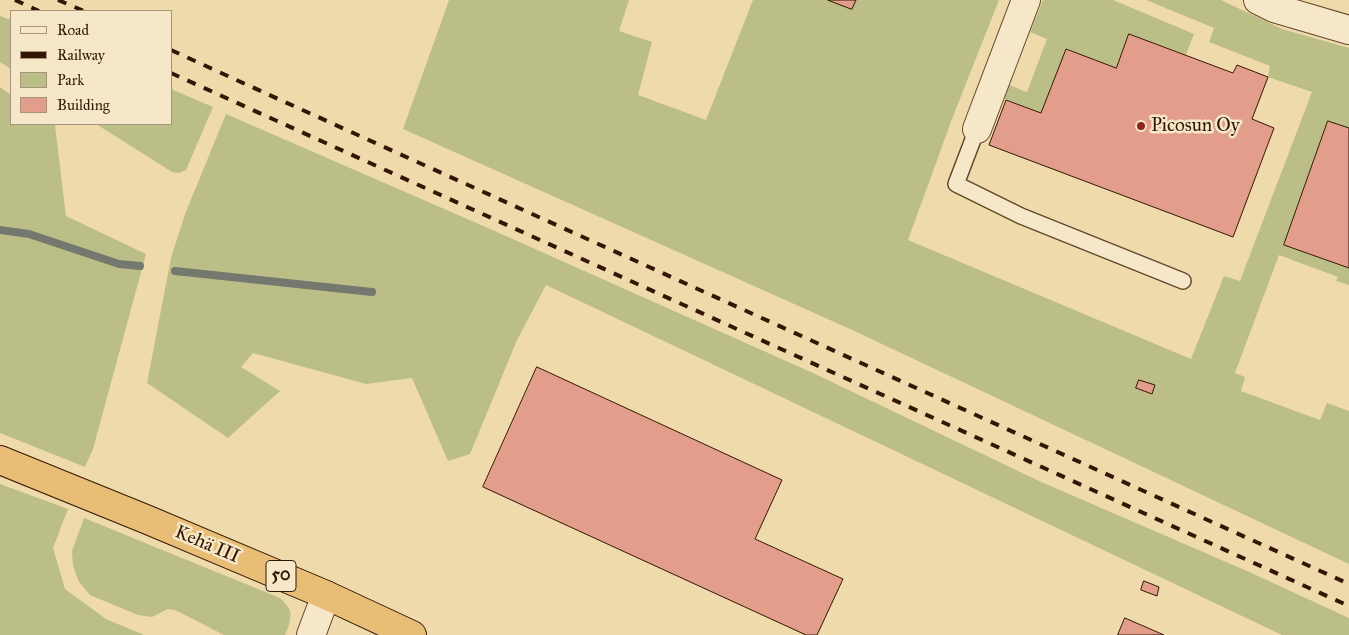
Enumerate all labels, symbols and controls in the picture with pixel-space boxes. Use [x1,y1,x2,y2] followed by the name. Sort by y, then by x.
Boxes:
[10,10,172,125] legend
[57,21,89,39] text: Road
[57,46,105,64] text: Railway
[57,71,84,89] text: Park
[57,96,110,114] text: Building
[1151,115,1240,137] place label: Picosun Oy
[1135,120,1147,132] marker: Picosun Oy
[171,521,243,569] street label: Kehä III
[266,560,296,592] road number: 50

